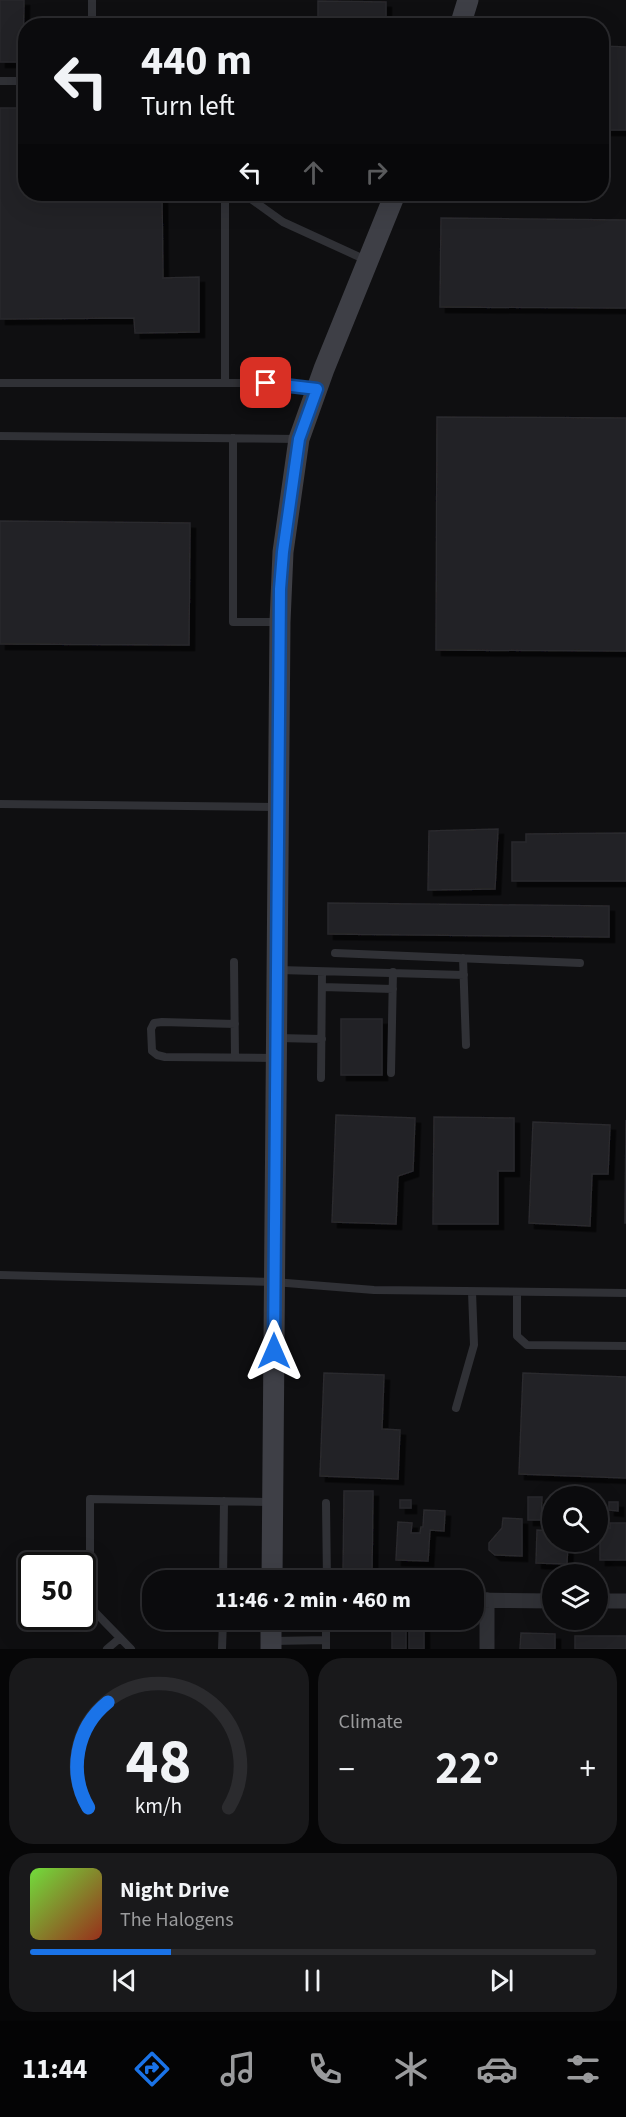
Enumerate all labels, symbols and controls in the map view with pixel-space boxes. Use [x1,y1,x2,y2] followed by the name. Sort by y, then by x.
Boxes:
[141,31,252,91] text: 440 m
[42,42,120,120] icon: left
[141,87,235,126] text: Turn left
[234,156,267,189] icon: left
[297,156,330,189] icon: ahead
[360,156,393,189] icon: right
[240,357,291,408] pin
[249,366,282,399] icon: arrive
[242,1319,306,1383] position arrow
[542,1486,608,1630] map controls
[542,1486,608,1552] button: search
[18,1552,96,1630] speed limit sign: 50
[542,1564,608,1630] button: layers
[215,1584,411,1616] text: 11:46 · 2 min · 460 m
[339,1708,403,1736] text: Climate
[126,1718,192,1807] text: 48
[435,1737,499,1801] text: 22°
[339,1746,355,1793] text: −
[580,1746,596,1793] text: +
[135,1791,183,1822] text: km/h
[120,1874,229,1906] text: Night Drive
[120,1906,234,1934] text: The Halogens
[108,1964,141,1997] icon: previous
[296,1964,329,1997] icon: pause
[485,1964,518,1997] icon: next
[131,2048,173,2090] icon: directions
[217,2048,259,2090] icon: music
[304,2048,346,2090] icon: phone
[390,2048,432,2090] icon: climate
[476,2048,518,2090] icon: car
[562,2048,604,2090] icon: filters
[22,2050,87,2089] text: 11:44

